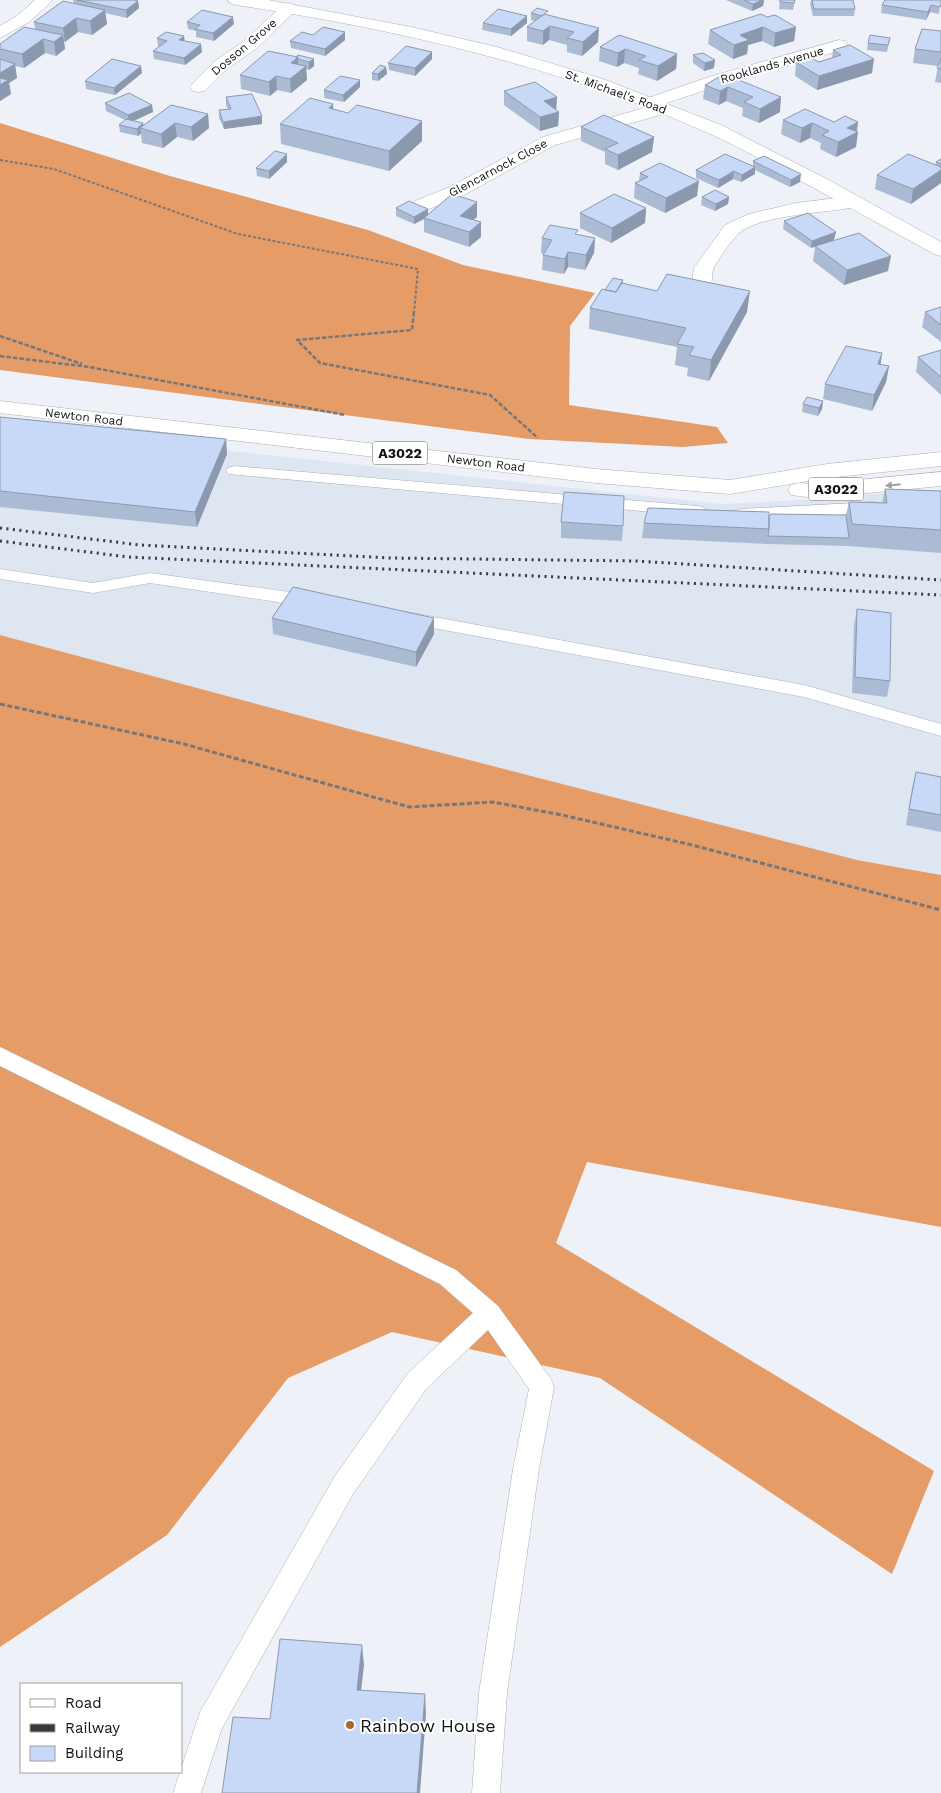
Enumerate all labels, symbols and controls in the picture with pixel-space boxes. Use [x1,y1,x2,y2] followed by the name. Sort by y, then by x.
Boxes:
[208,16,280,78] street label: Dosson Grove
[719,44,825,86] street label: Rooklands Avenue
[563,67,669,117] street label: St. Michael's Road
[446,136,550,200] street label: Glencarnock Close
[44,405,124,429] street label: Newton Road
[372,442,428,464] road number: A3022
[446,451,526,475] street label: Newton Road
[808,478,864,500] road number: A3022
[884,481,900,489] one-way arrow
[20,1683,182,1773] legend
[65,1694,102,1712] text: Road
[360,1715,496,1736] place label: Rainbow House
[65,1719,120,1737] text: Railway
[344,1719,356,1731] marker: Rainbow House
[65,1744,123,1762] text: Building

